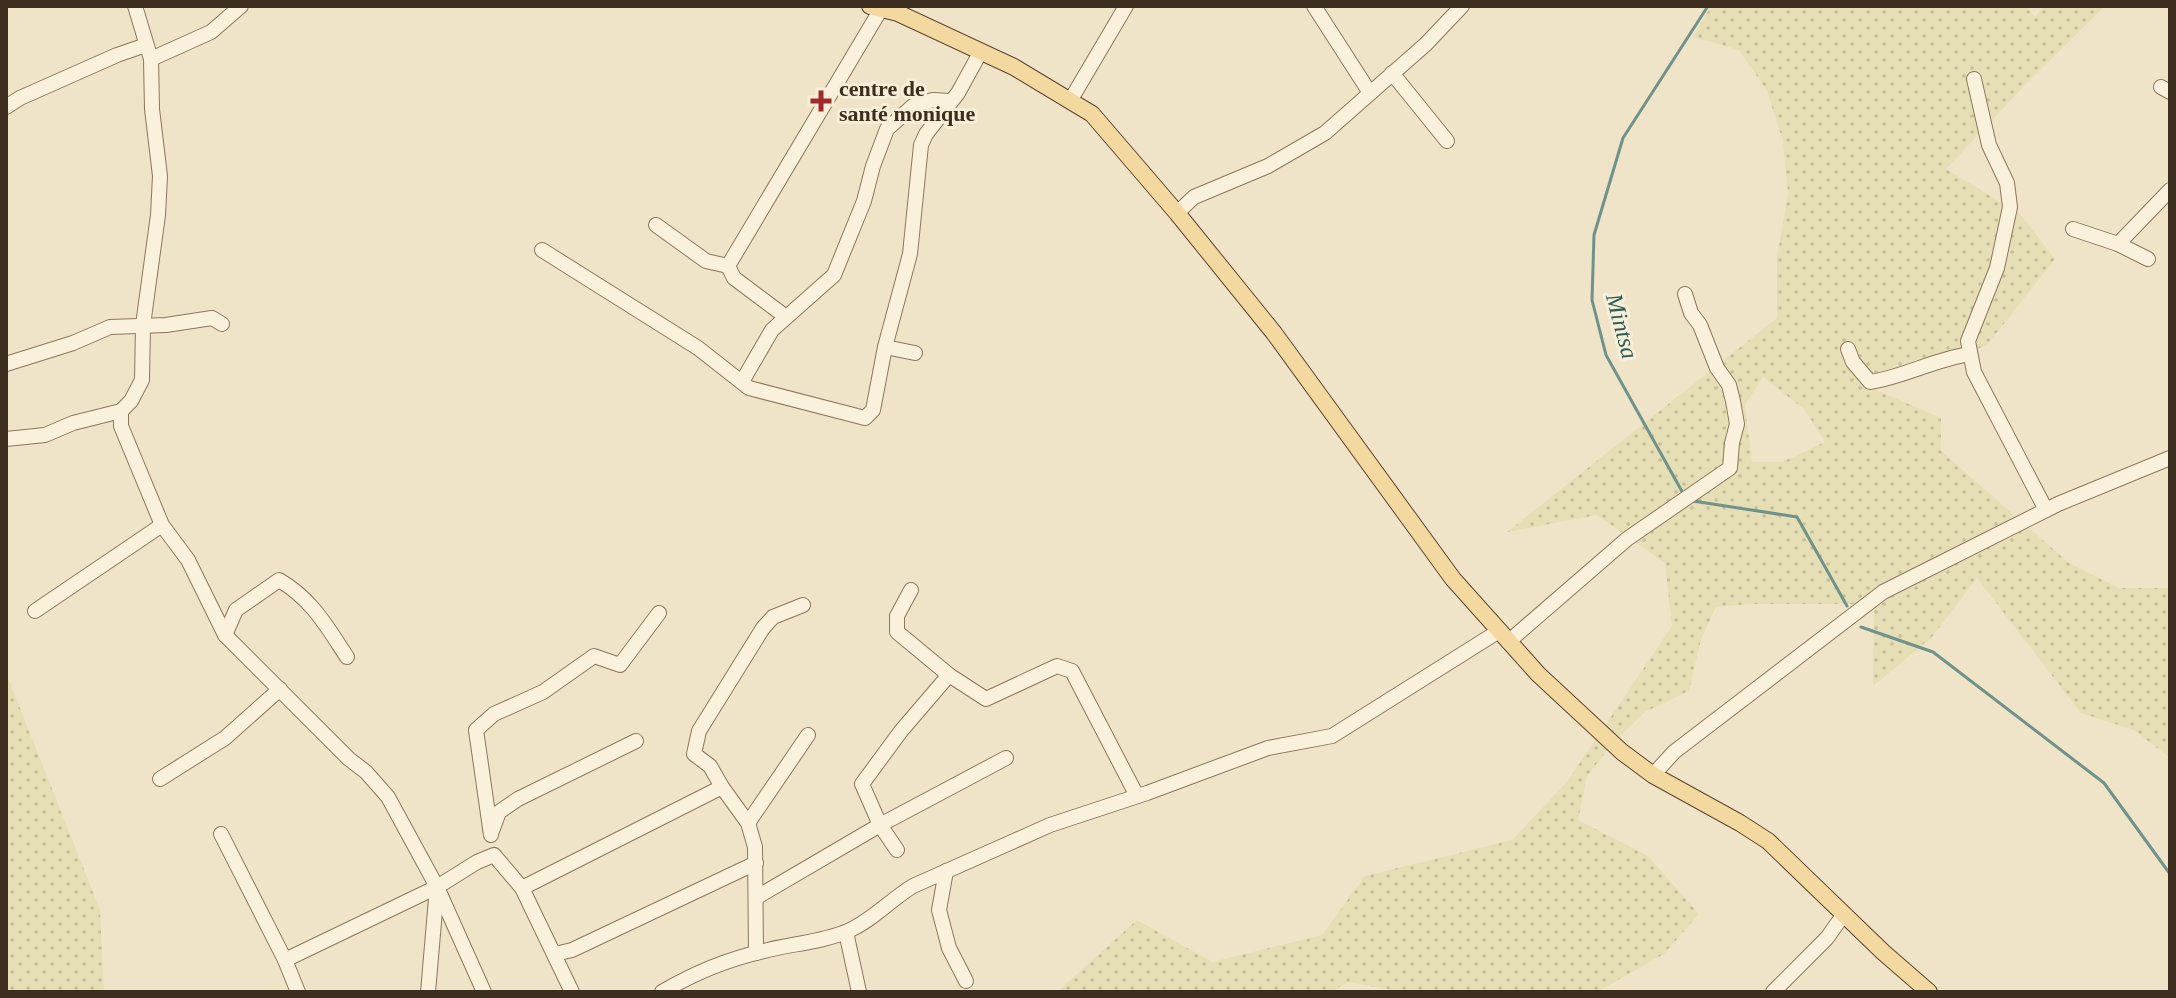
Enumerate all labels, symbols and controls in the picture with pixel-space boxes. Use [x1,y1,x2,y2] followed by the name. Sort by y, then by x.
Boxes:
[839,76,976,126] place label: centre de santé monique
[810,90,832,112] marker: centre de santé monique
[1601,289,1643,362] water label: Mintsa

